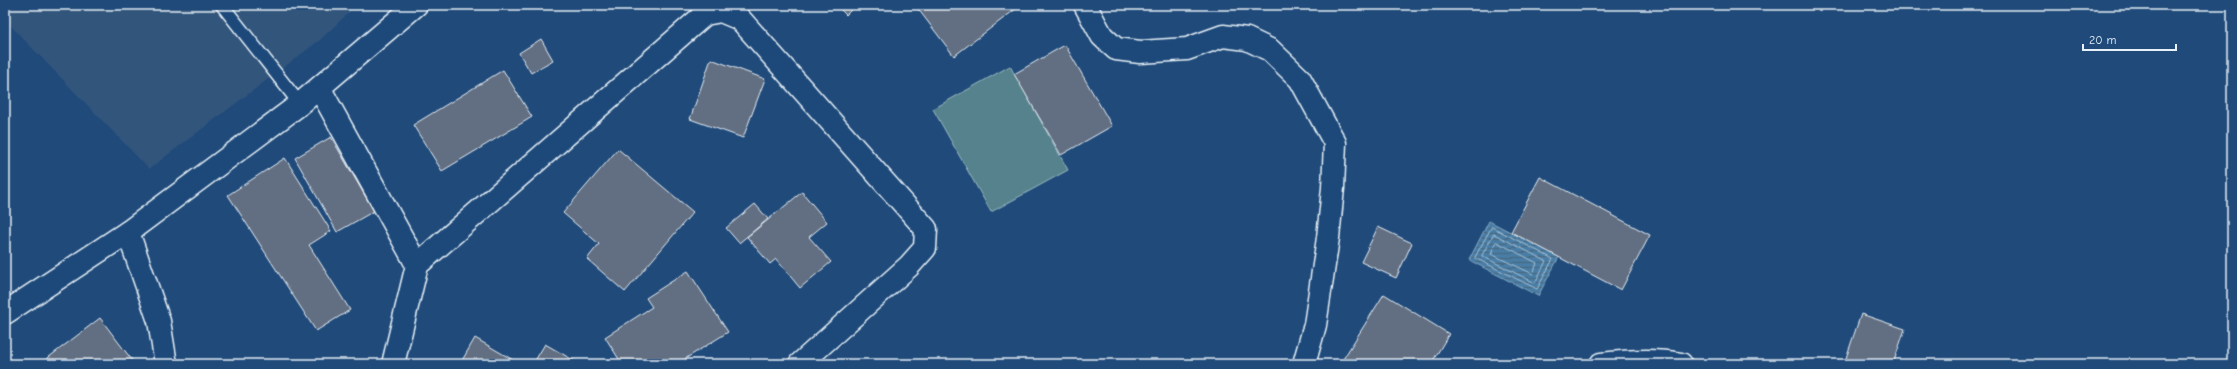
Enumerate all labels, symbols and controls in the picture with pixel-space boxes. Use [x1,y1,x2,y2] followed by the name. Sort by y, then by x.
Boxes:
[2083,26,2176,52] scale bar
[2089,33,2117,47] text: 20 m

